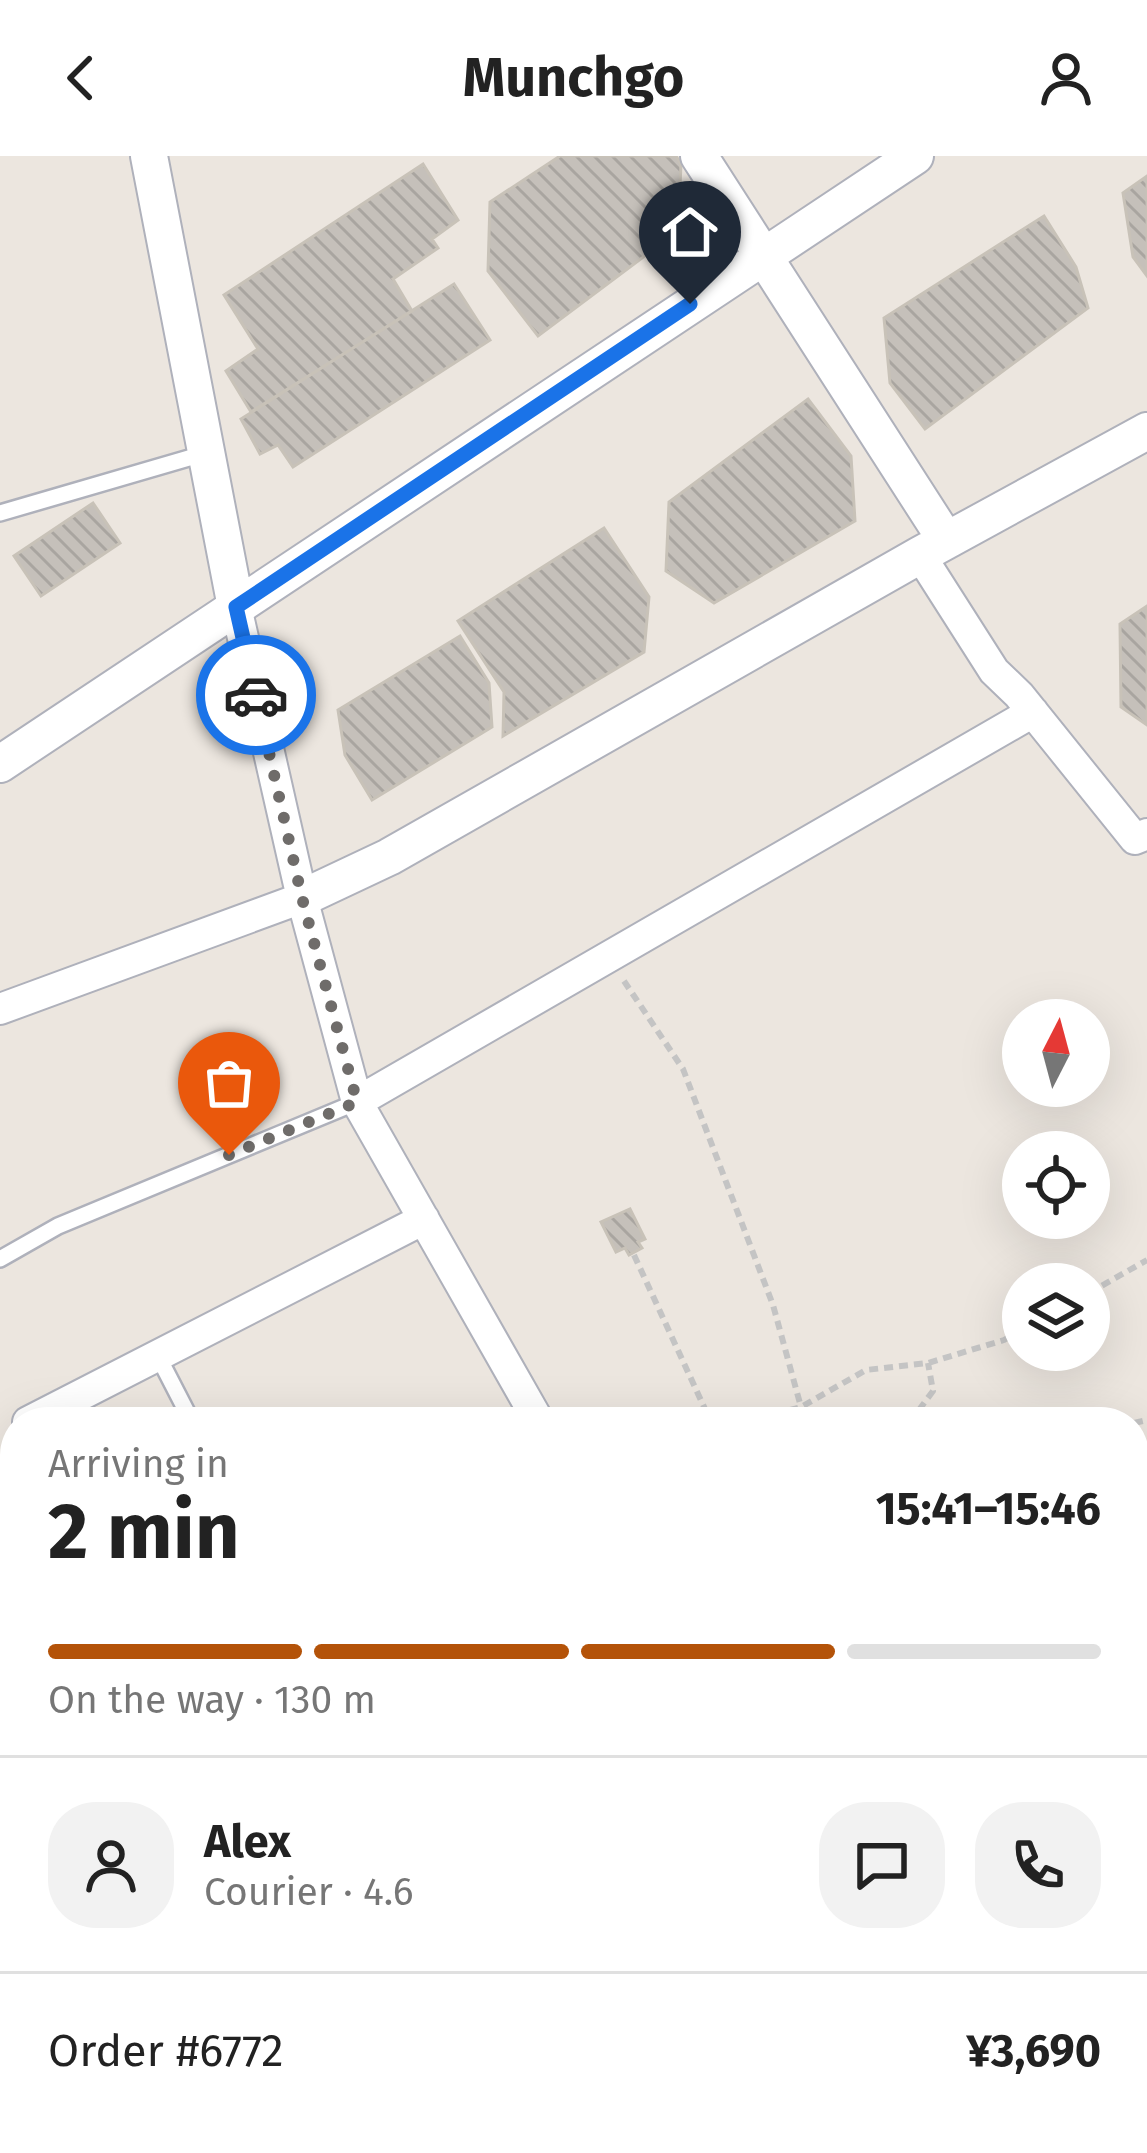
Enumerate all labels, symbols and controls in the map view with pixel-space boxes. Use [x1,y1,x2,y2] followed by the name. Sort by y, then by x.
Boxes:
[48,45,114,111] icon: back
[1033,45,1099,111] icon: person
[463,46,684,110] text: Munchgo
[639,181,741,304] pin
[657,199,723,265] icon: home
[196,635,316,755] courier
[223,662,289,728] icon: car
[1002,999,1110,1107] north arrow
[1002,999,1110,1371] map controls
[178,1032,280,1155] pin
[196,1050,262,1116] icon: bag
[1002,1131,1110,1239] button: locate
[1002,1263,1110,1371] button: layers
[48,1441,229,1487] text: Arriving in
[876,1482,1101,1536] text: 15:41–15:46
[48,1485,240,1579] text: 2 min
[48,1677,376,1723] text: On the way · 130 m
[48,1802,174,1928] button: person
[819,1802,945,1928] button: chat
[975,1802,1101,1928] button: phone
[204,1815,291,1869] text: Alex
[204,1869,413,1915] text: Courier · 4.6
[48,2024,284,2078] text: Order #6772
[966,2024,1101,2078] text: ¥3,690

